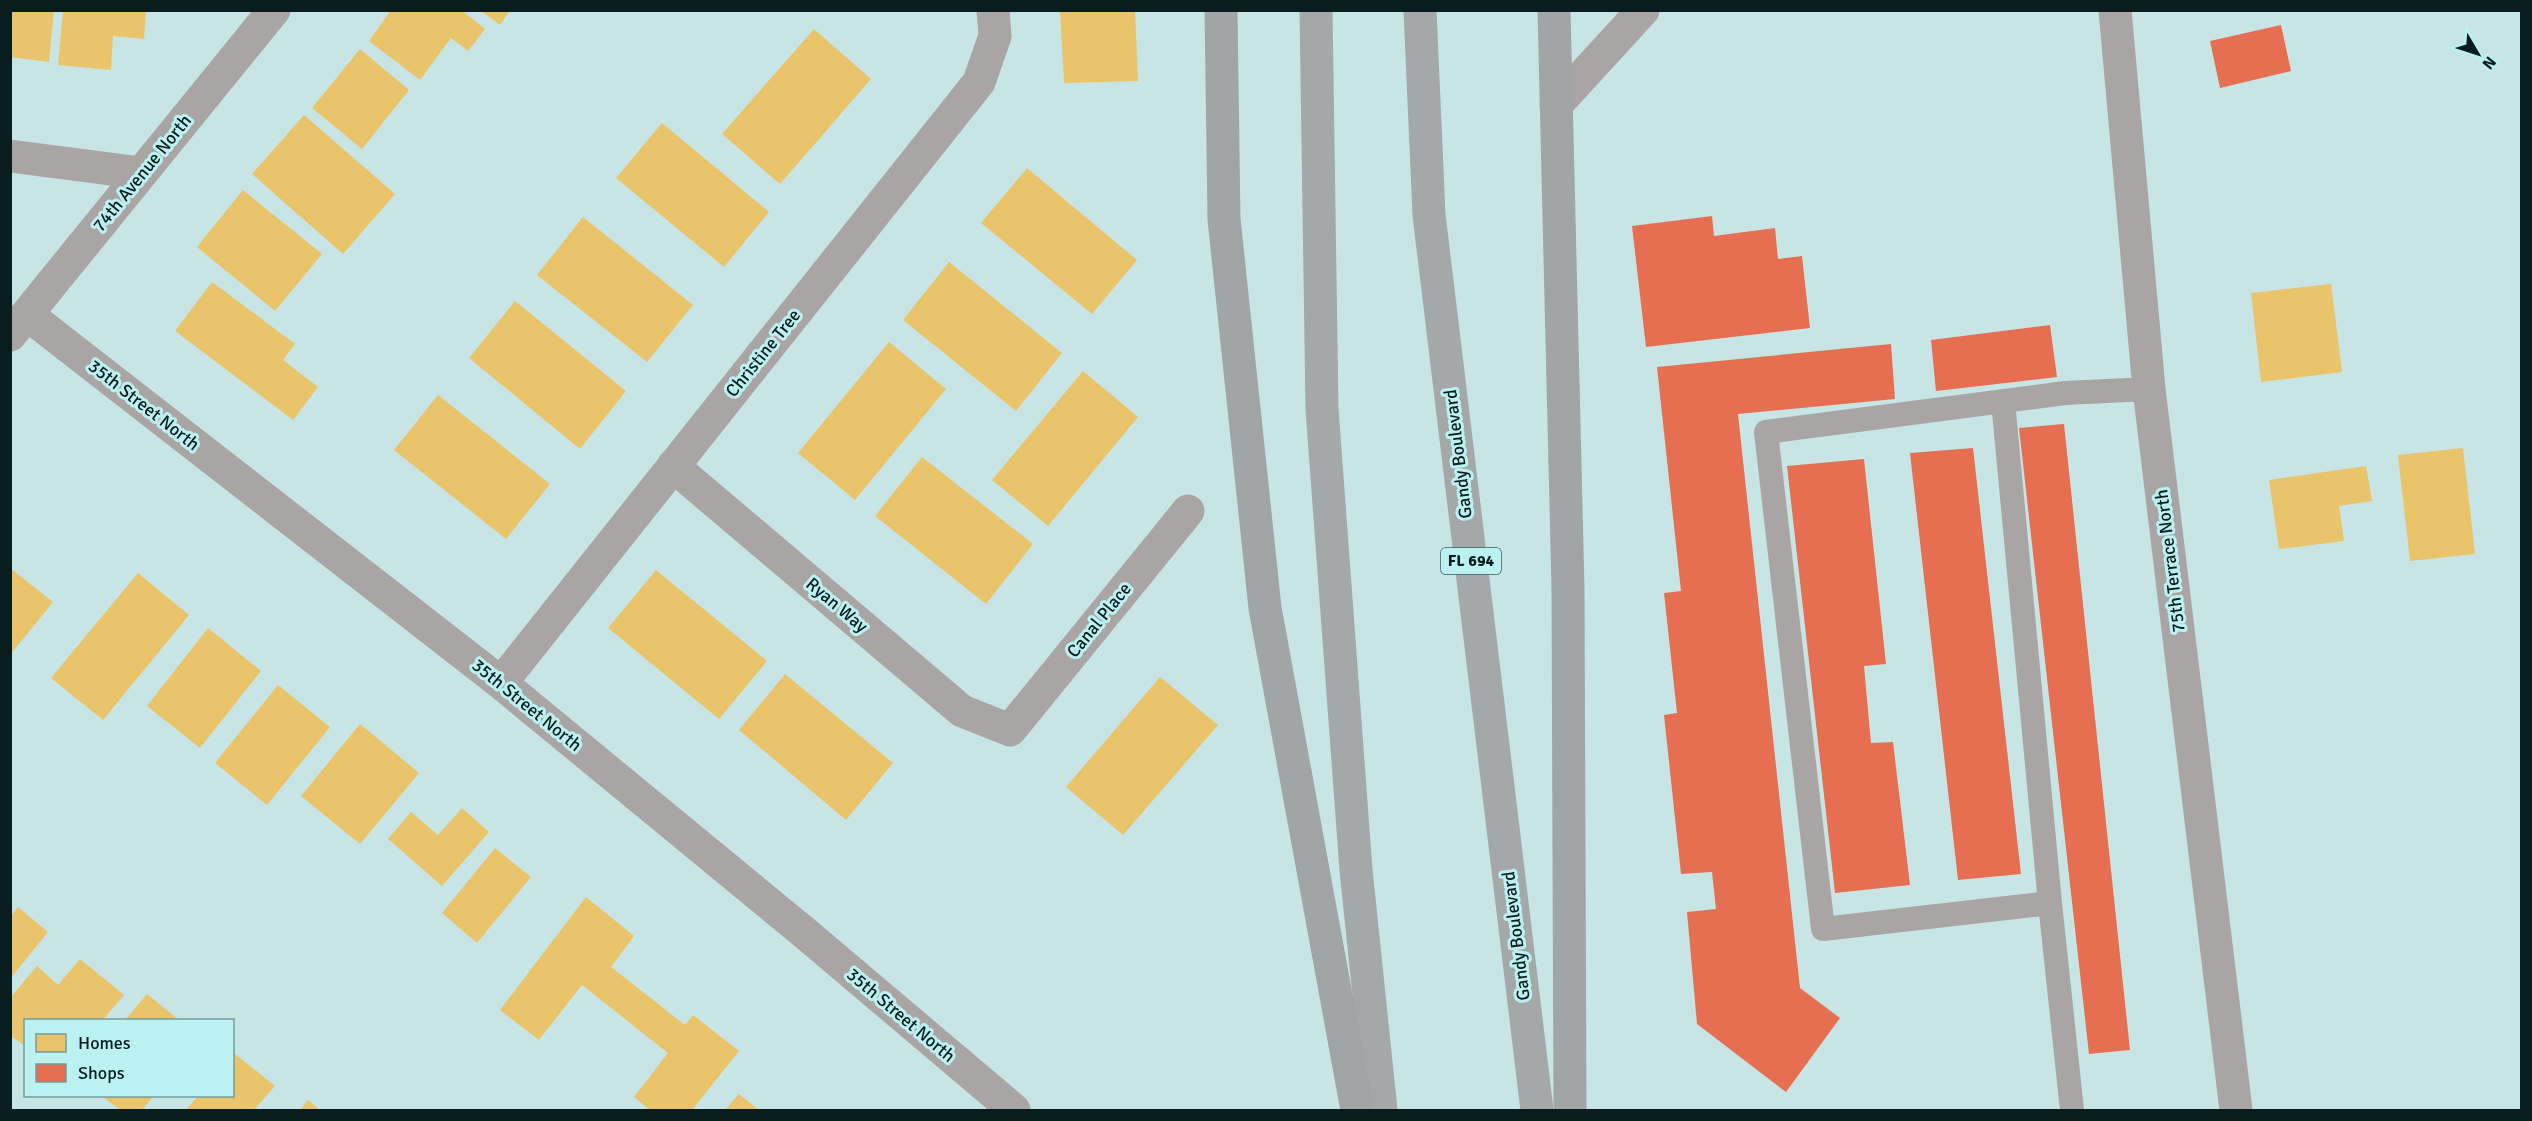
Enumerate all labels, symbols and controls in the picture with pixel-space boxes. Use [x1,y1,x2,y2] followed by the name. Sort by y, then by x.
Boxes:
[2448,24,2508,84] north arrow
[2478,52,2500,73] text: N
[88,110,196,236] street label: 74th Avenue North
[721,305,805,401] street label: Christine Tree
[84,355,204,455] street label: 35th Street North
[1439,388,1477,520] street label: Gandy Boulevard
[2150,488,2190,634] street label: 75th Terrace North
[1441,548,1501,574] road number: FL 694
[802,573,873,638] street label: Ryan Way
[1062,578,1136,662] street label: Canal Place
[468,654,586,756] street label: 35th Street North
[1497,870,1535,1002] street label: Gandy Boulevard
[842,963,960,1067] street label: 35th Street North
[24,1019,234,1097] legend
[78,1032,131,1054] text: Homes
[78,1062,125,1084] text: Shops

